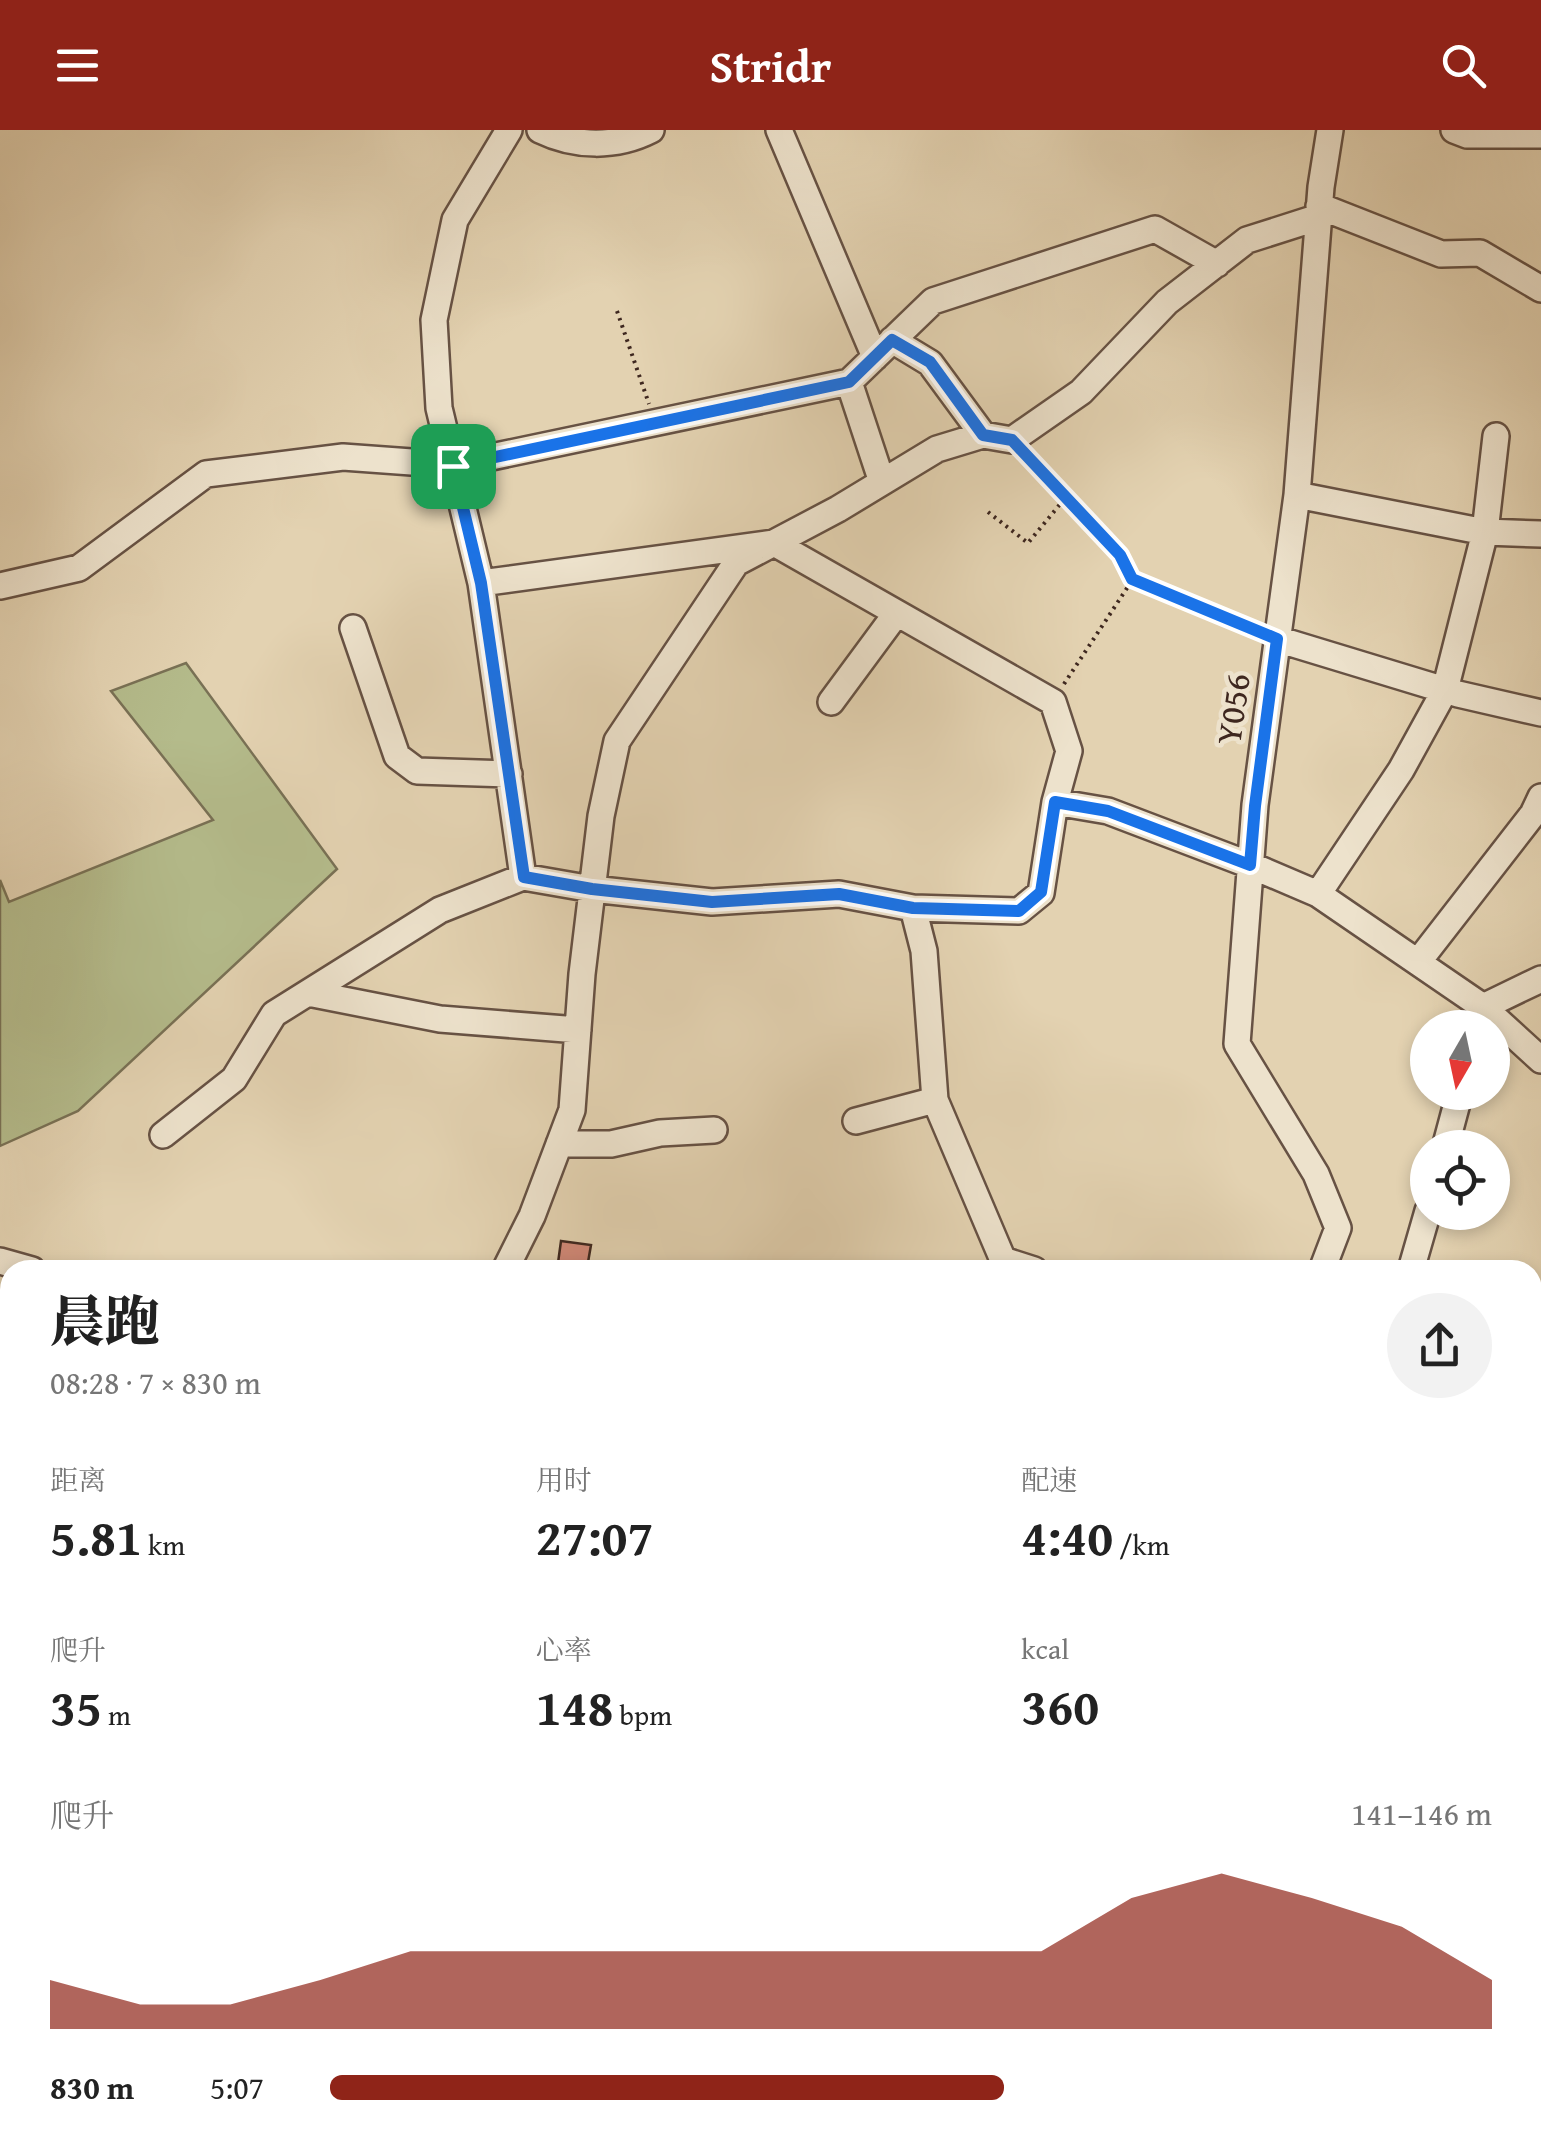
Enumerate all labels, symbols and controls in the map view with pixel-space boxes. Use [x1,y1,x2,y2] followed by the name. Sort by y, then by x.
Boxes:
[710,33,831,98] text: Stridr
[50,38,105,93] icon: menu
[1436,38,1491,93] icon: search
[411,424,496,509] pin
[426,439,481,494] icon: arrive
[1202,670,1263,748] street label: Y056
[1410,1010,1510,1110] north arrow
[1410,1010,1510,1230] map controls
[1410,1130,1510,1230] button: locate
[50,1281,160,1361] text: 晨跑
[1387,1293,1492,1398] button: share
[50,1359,261,1406] text: 08:28 · 7 × 830 m
[50,1459,106,1500] text: 距离
[536,1459,592,1500] text: 用时
[1021,1459,1077,1500] text: 配速
[50,1500,142,1573] text: 5.81
[536,1500,653,1573] text: 27:07
[1021,1500,1113,1573] text: 4:40
[142,1524,185,1565] text: km
[1113,1524,1170,1565] text: /km
[1021,1628,1069,1669] text: kcal
[50,1629,106,1670] text: 爬升
[536,1629,592,1670] text: 心率
[1021,1669,1099,1742] text: 360
[50,1670,102,1743] text: 35
[536,1670,613,1743] text: 148
[102,1694,131,1735] text: m
[613,1694,672,1735] text: bpm
[1351,1790,1492,1837] text: 141–146 m
[50,1792,114,1839] text: 爬升
[50,2064,134,2111] text: 830 m
[210,2064,264,2111] text: 5:07

